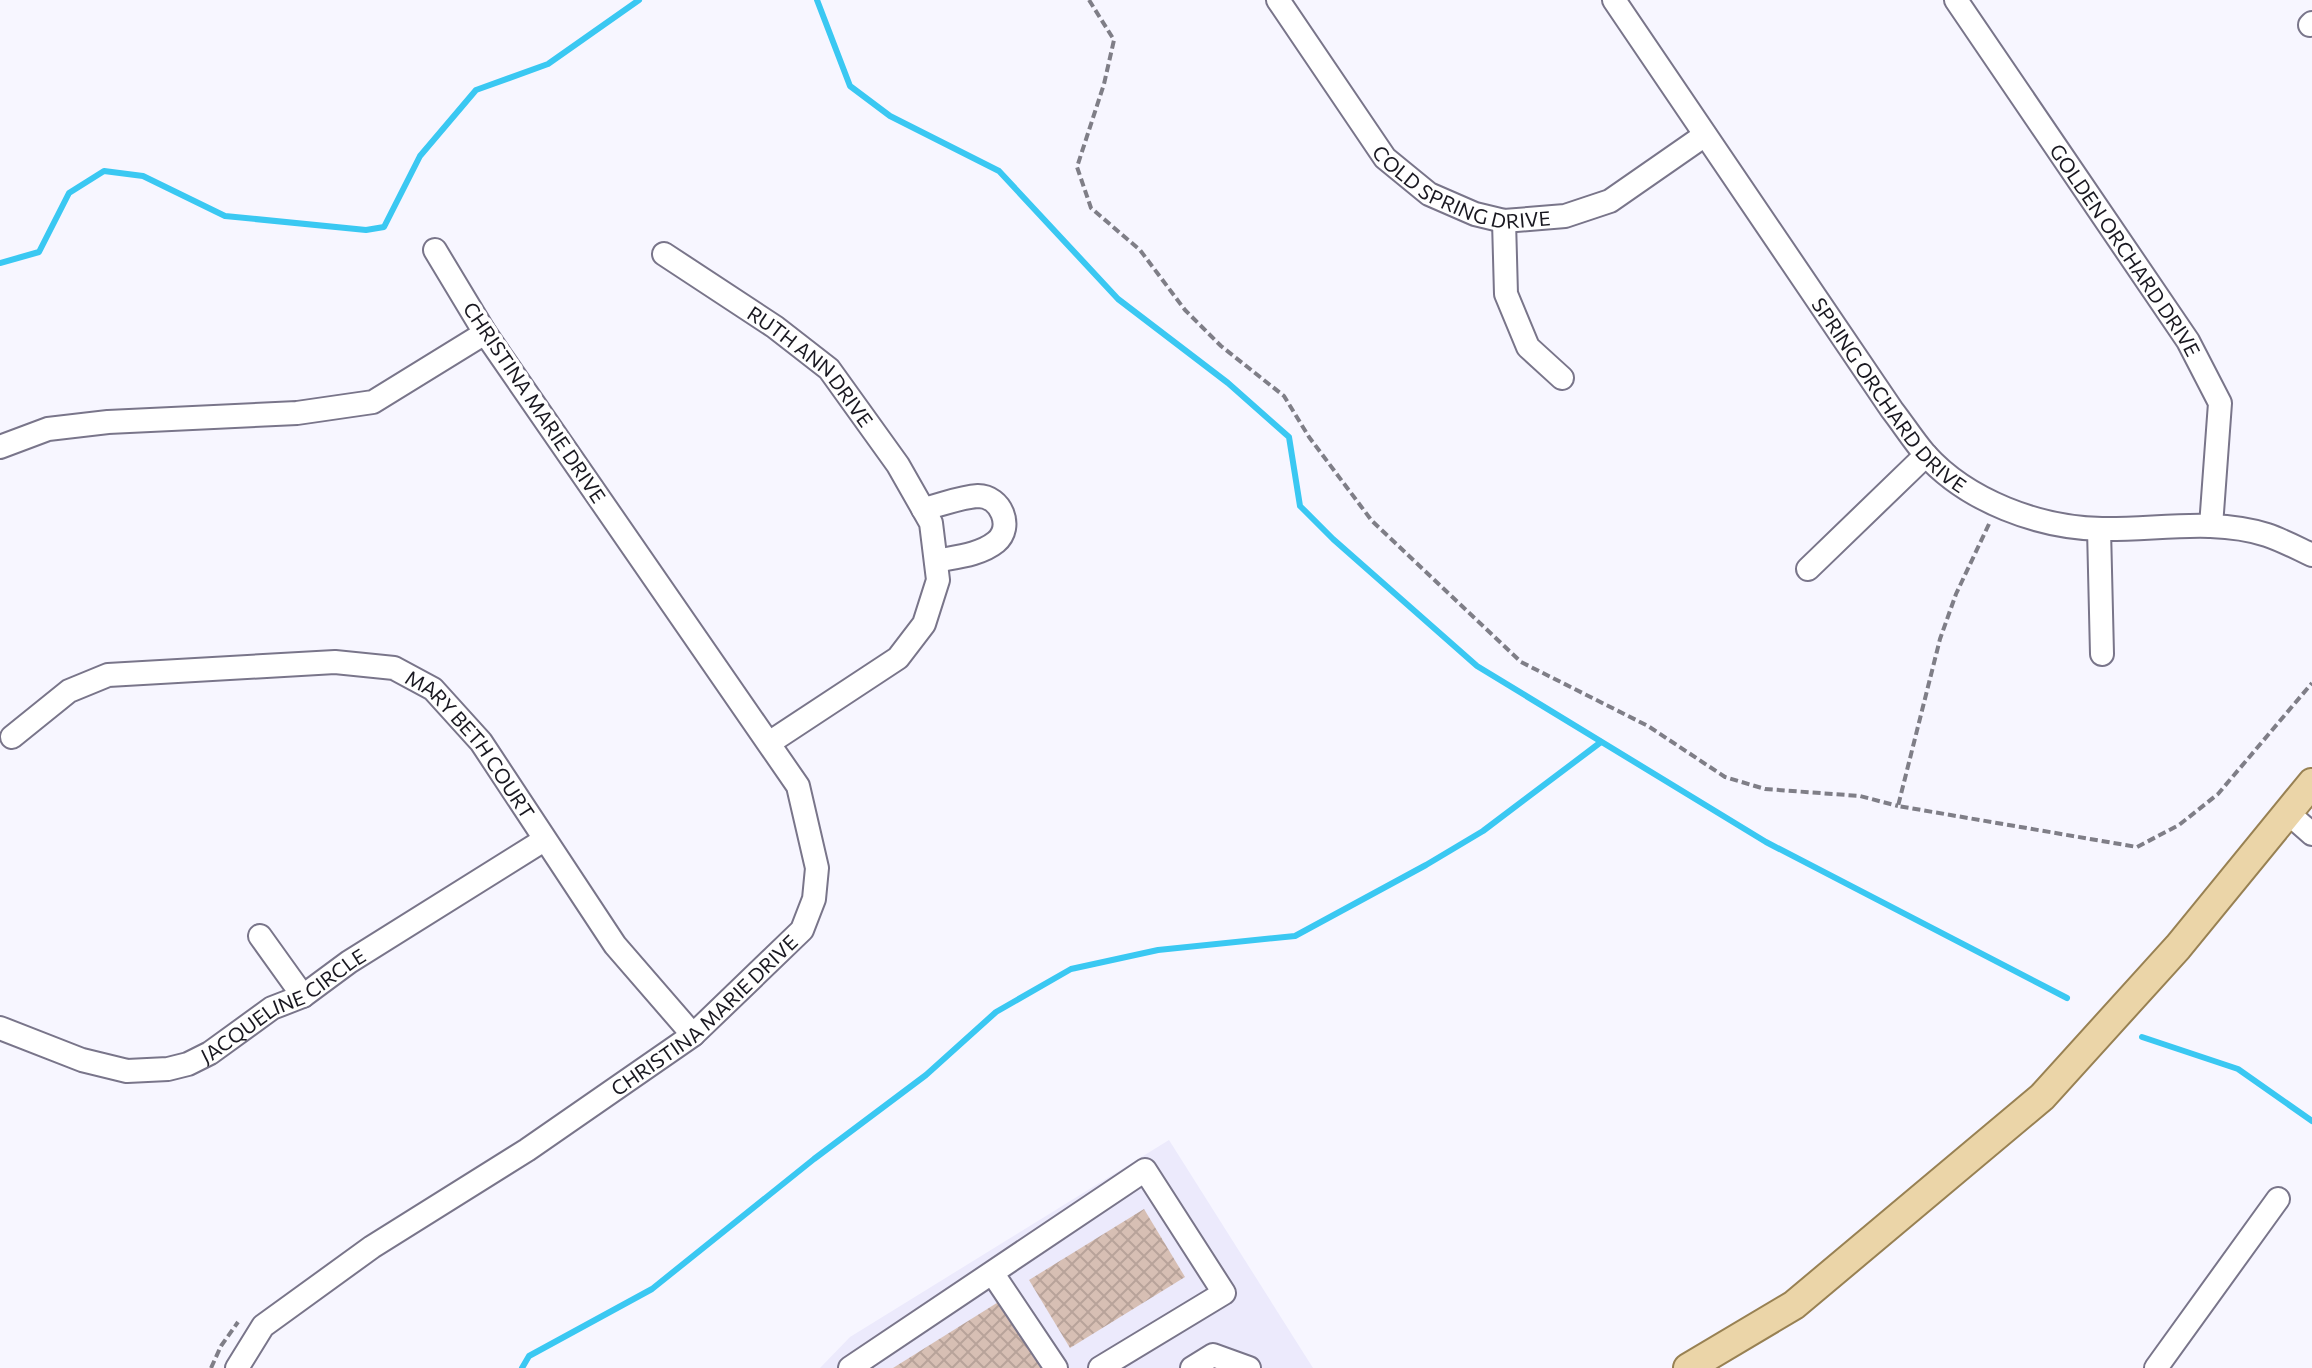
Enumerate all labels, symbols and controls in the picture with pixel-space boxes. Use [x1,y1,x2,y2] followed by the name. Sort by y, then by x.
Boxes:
[2045,139,2206,360] street label: GOLDEN ORCHARD DRIVE
[1368,141,1551,233] street label: COLD SPRING DRIVE
[1807,293,1971,497] street label: SPRING ORCHARD DRIVE
[459,297,611,507] street label: CHRISTINA MARIE DRIVE
[743,300,878,431] street label: RUTH ANN DRIVE
[402,665,540,823] street label: MARY BETH COURT
[606,929,802,1100] street label: CHRISTINA MARIE DRIVE
[197,943,370,1068] street label: JACQUELINE CIRCLE

